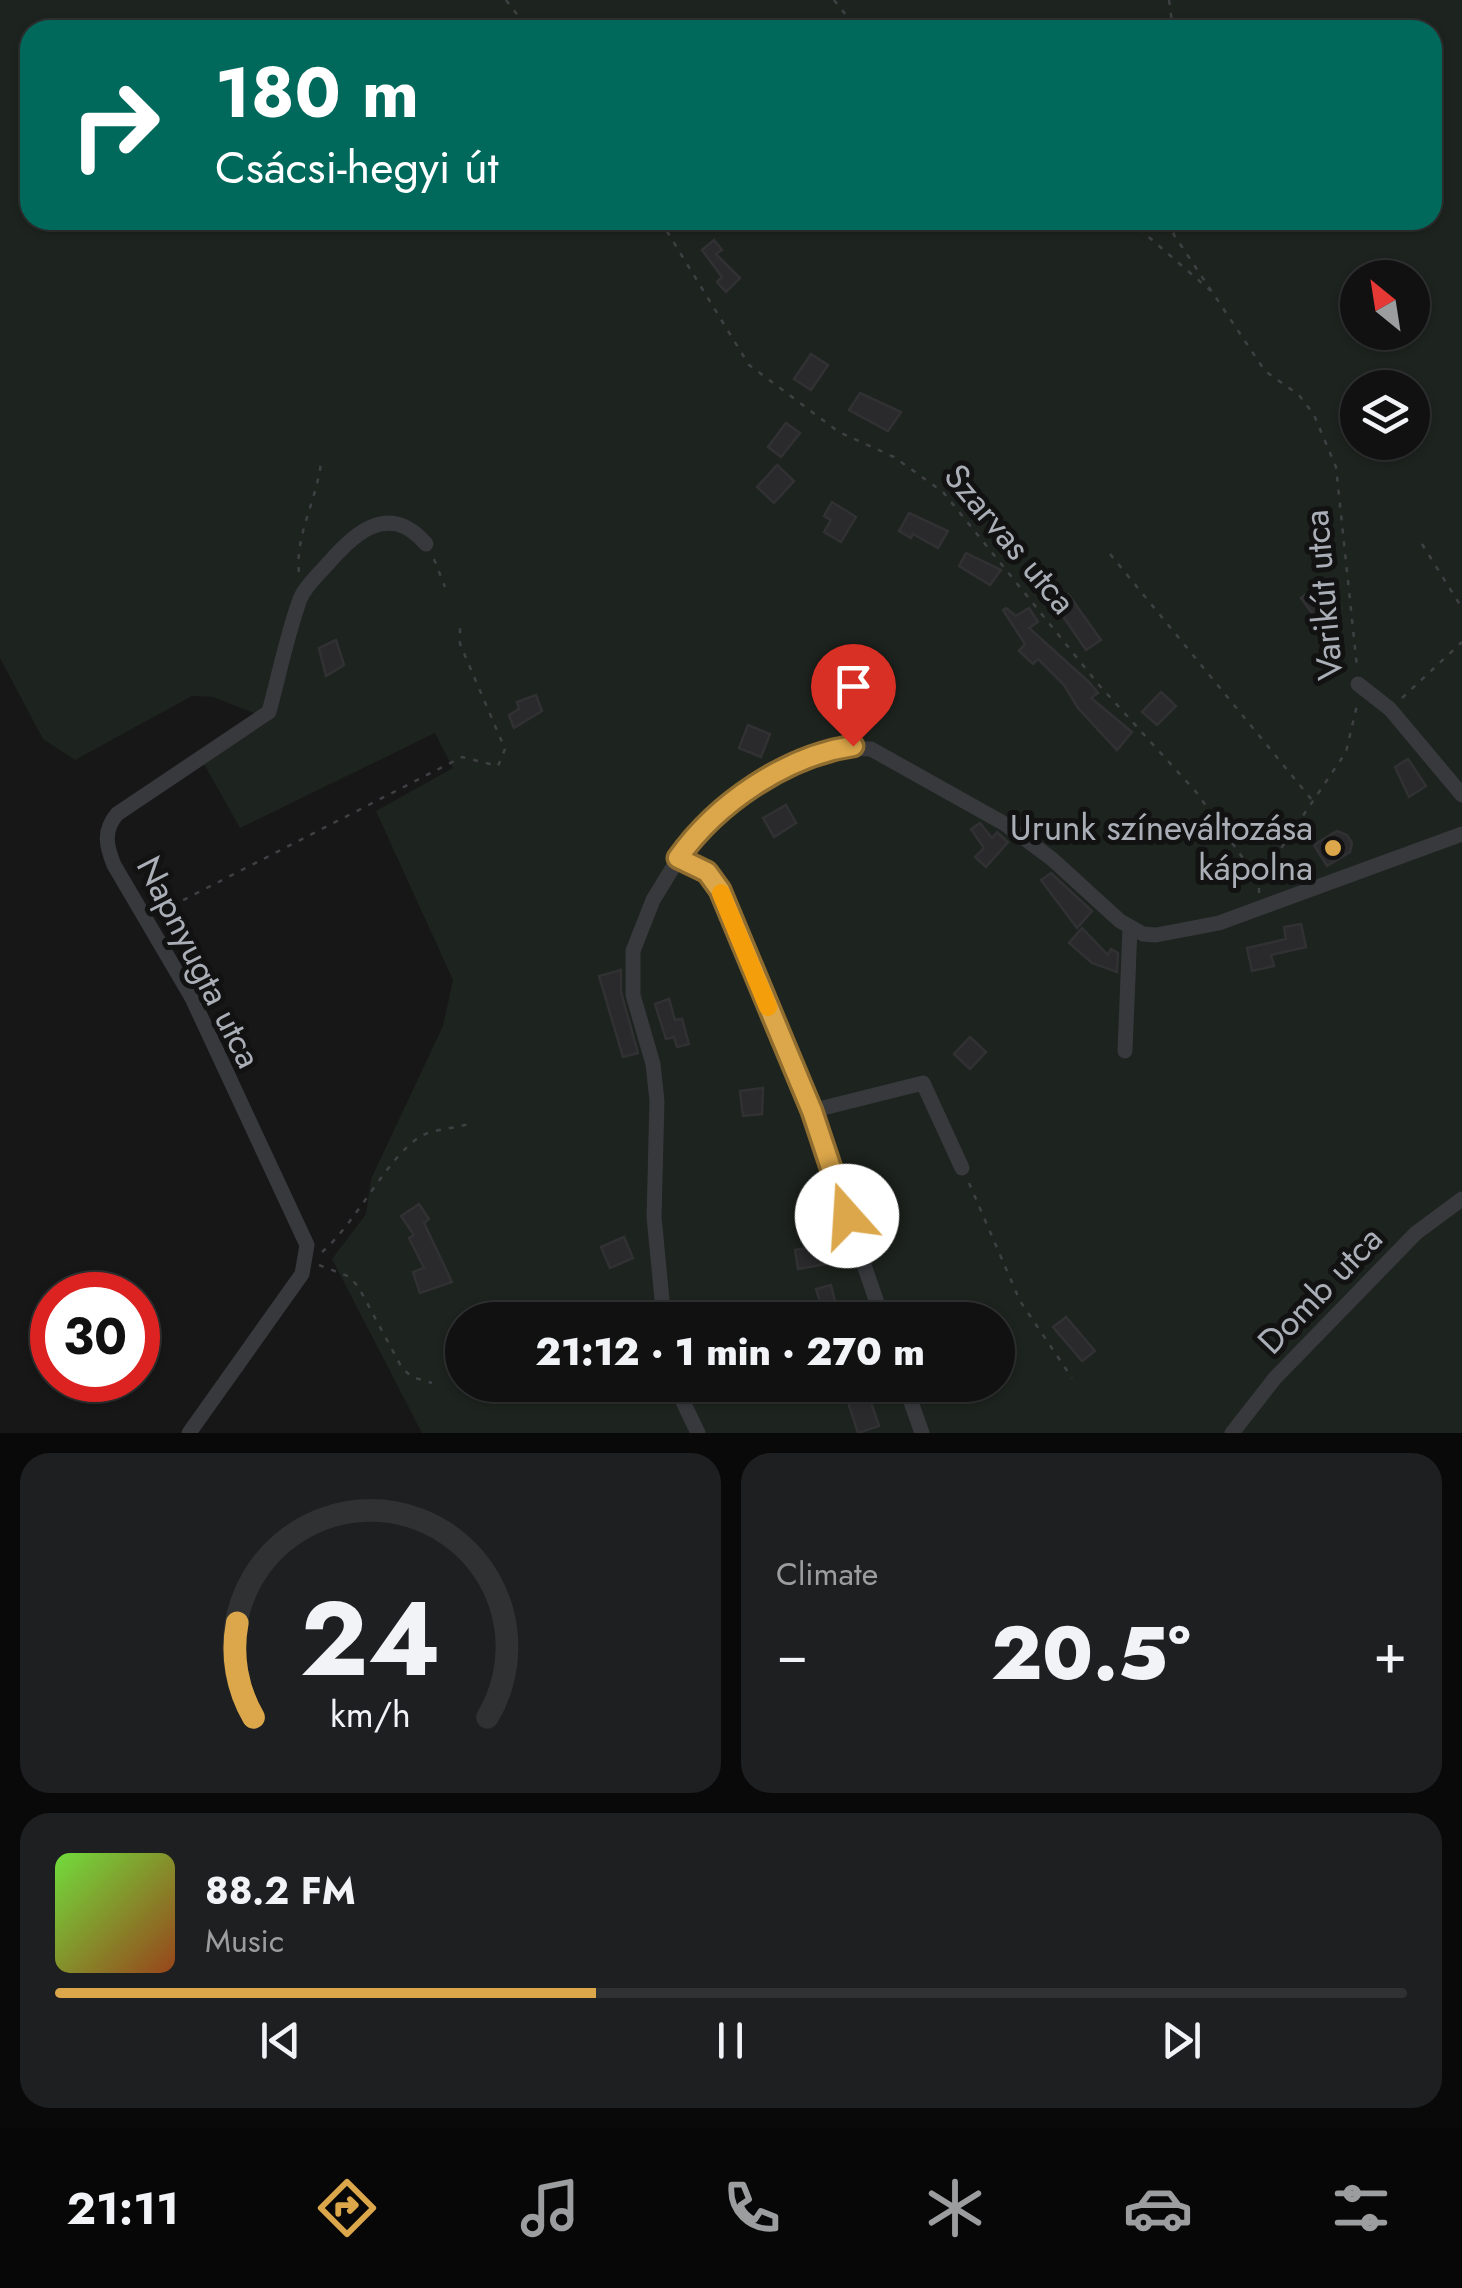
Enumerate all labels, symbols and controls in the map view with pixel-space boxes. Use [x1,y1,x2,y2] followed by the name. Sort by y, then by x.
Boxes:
[215,42,419,143] text: 180 m
[50,60,180,190] icon: right
[215,135,498,200] text: Csácsi-hegyi út
[1340,260,1430,350] north arrow
[1340,260,1430,460] map controls
[1340,370,1430,460] button: layers
[932,453,1088,625] street label: Szarvas utca
[1291,508,1355,682] street label: Varikút utca
[811,644,896,747] pin
[826,659,881,714] icon: arrive
[1010,803,1313,893] place label: Urunk színeváltozása kápolna
[1322,837,1344,859] marker: Urunk színeváltozása kápolna
[124,847,274,1077] street label: Napnyugta utca
[795,1164,899,1268] position arrow
[1246,1215,1394,1365] street label: Domb utca
[30,1272,160,1402] speed limit sign: 30
[535,1324,925,1379] text: 21:12 · 1 min · 270 m
[776,1551,878,1597] text: Climate
[300,1564,441,1714] text: 24
[991,1599,1191,1707] text: 20.5°
[776,1614,808,1694] text: −
[1373,1614,1407,1694] text: +
[330,1689,411,1740] text: km/h
[205,1863,356,1918] text: 88.2 FM
[205,1918,284,1964] text: Music
[253,2013,308,2068] icon: previous
[703,2013,758,2068] icon: pause
[1154,2013,1209,2068] icon: next
[312,2173,382,2243] icon: directions
[515,2173,585,2243] icon: music
[717,2173,787,2243] icon: phone
[920,2173,990,2243] icon: climate
[1123,2173,1193,2243] icon: car
[1326,2173,1396,2243] icon: filters
[66,2176,179,2241] text: 21:11

